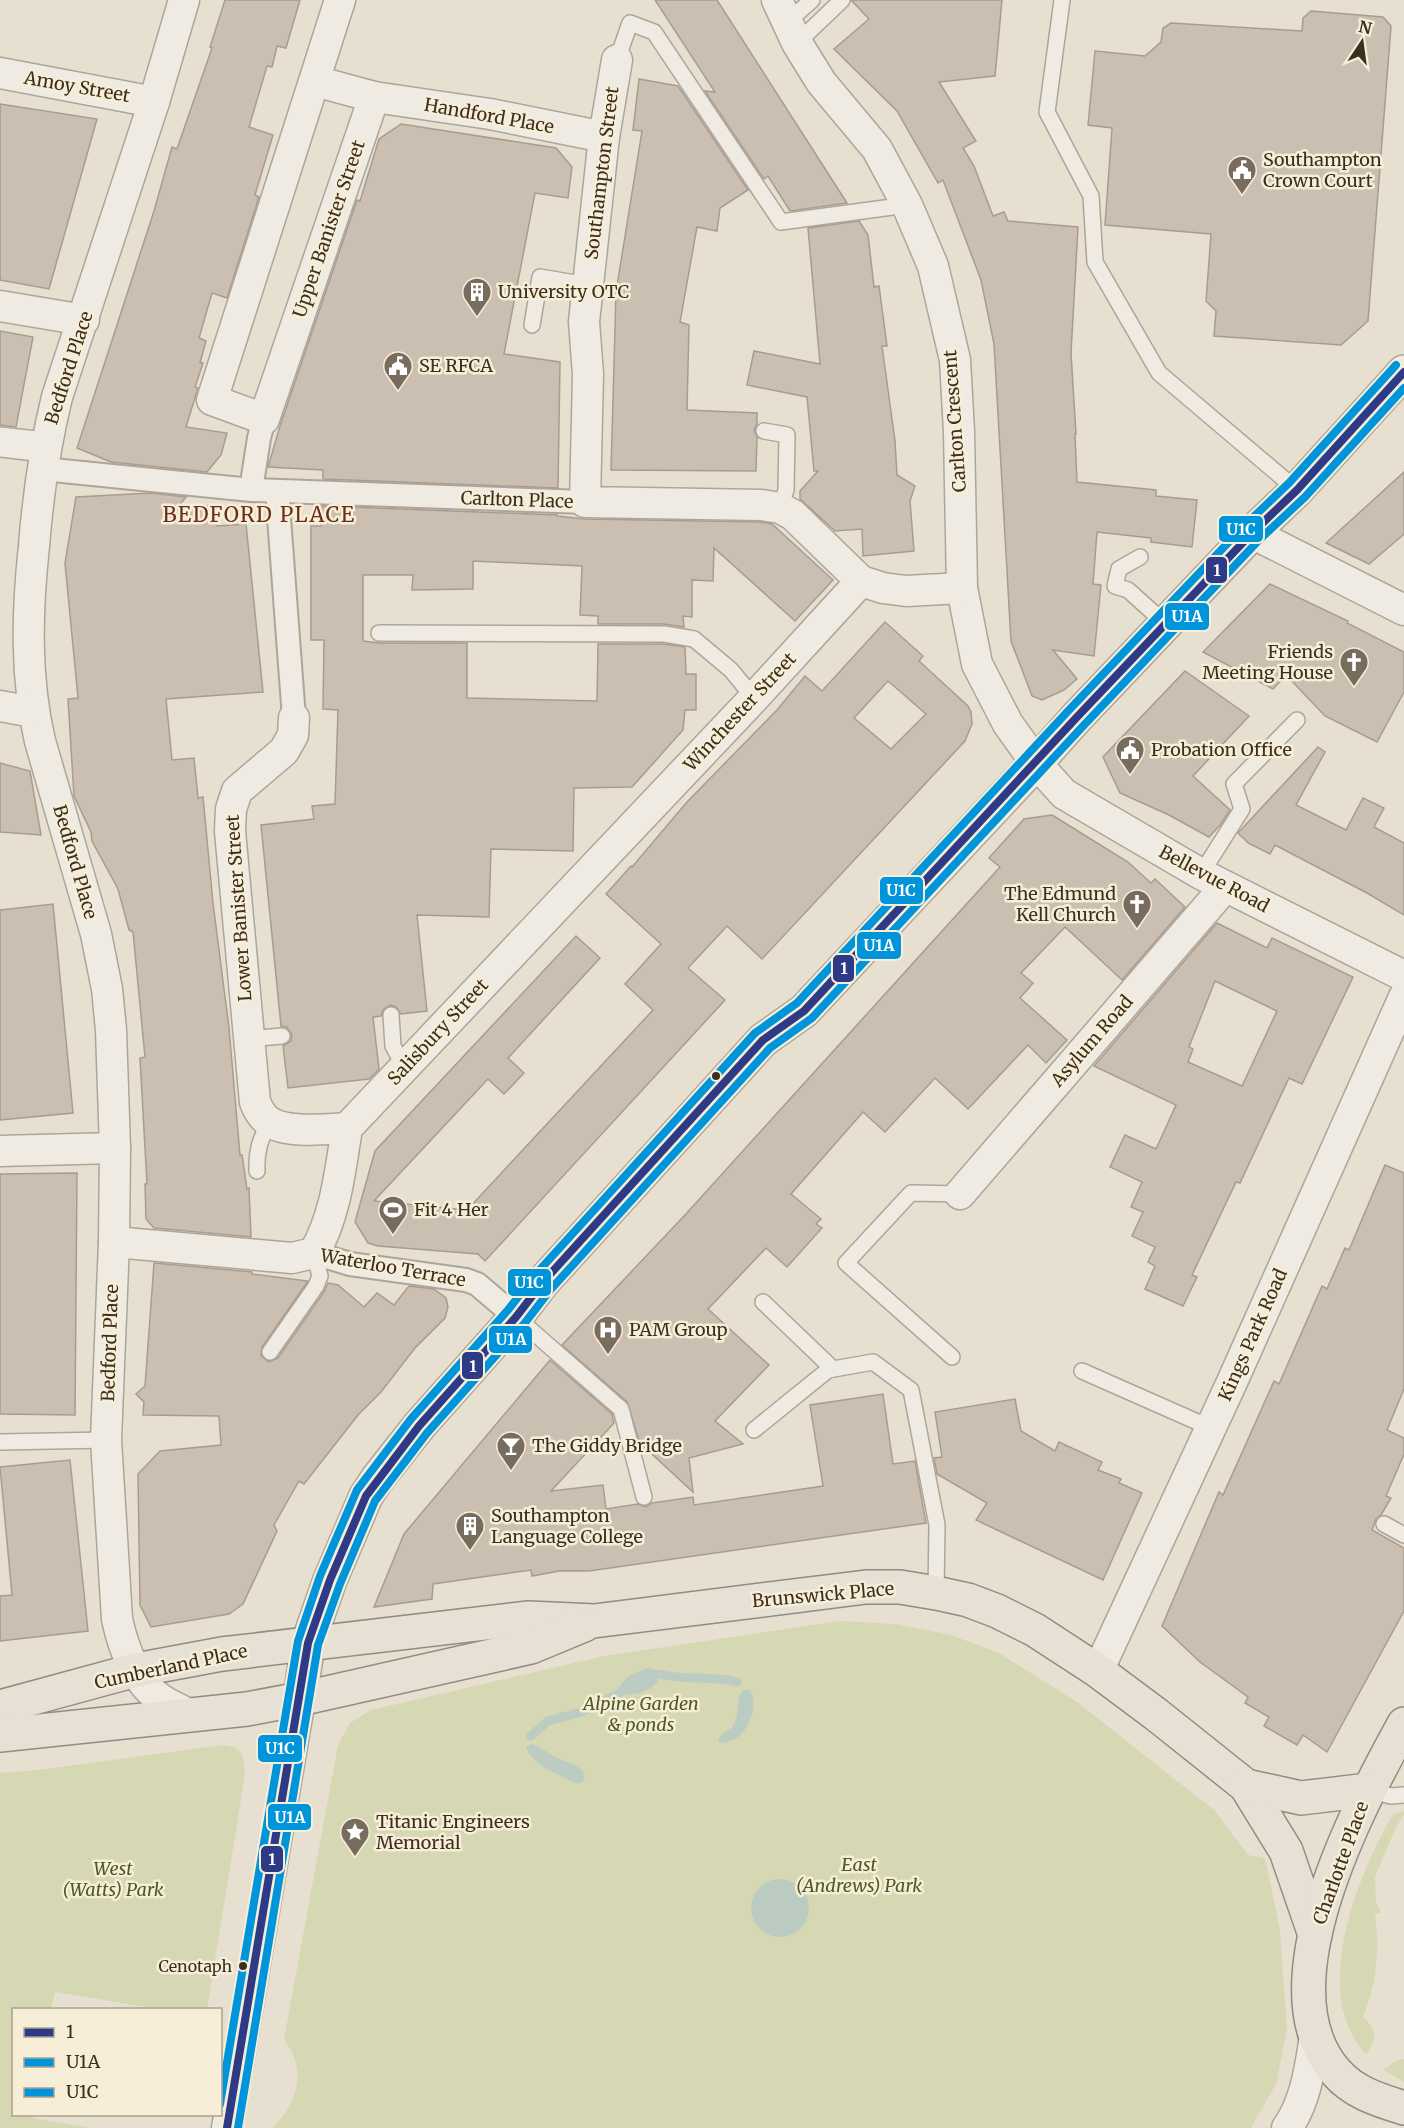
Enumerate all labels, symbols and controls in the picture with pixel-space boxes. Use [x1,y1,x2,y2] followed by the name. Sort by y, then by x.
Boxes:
[1332,12,1392,72] north arrow
[1357,16,1374,39] text: N
[21,66,132,107] street label: Amoy Street
[579,85,624,261] street label: Southampton Street
[422,93,556,138] street label: Handford Place
[287,137,370,321] street label: Upper Banister Street
[1263,148,1382,192] place label: Southampton Crown Court
[1226,154,1258,196] public building icon: Southampton Crown Court
[461,276,493,318] building icon: University OTC
[498,280,630,303] place label: University OTC
[39,308,98,427] street label: Bedford Place
[938,349,971,493] street label: Carlton Crescent
[382,350,414,392] public building icon: SE RFCA
[419,354,493,377] place label: SE RFCA
[460,486,574,513] street label: Carlton Place
[162,501,356,528] district label: BEDFORD PLACE
[1218,515,1264,543] line badge: U1C
[1226,519,1256,539] text: U1C
[1205,556,1228,584] line badge: 1
[1213,560,1221,580] text: 1
[1164,602,1210,631] line badge: U1A
[1171,606,1203,626] text: U1A
[1202,640,1333,684] place label: Friends Meeting House
[1338,646,1370,688] church icon: Friends Meeting House
[678,647,801,777] street label: Winchester Street
[1114,734,1146,776] public building icon: Probation Office
[1151,738,1292,761] place label: Probation Office
[48,802,103,922] street label: Bedford Place
[220,814,257,1002] street label: Lower Banister Street
[1155,840,1273,917] street label: Bellevue Road
[879,876,924,905] line badge: U1C
[886,880,916,900] text: U1C
[1004,882,1116,926] place label: The Edmund Kell Church
[1121,888,1153,930] church icon: The Edmund Kell Church
[856,931,902,960] line badge: U1A
[863,935,895,955] text: U1A
[832,954,855,983] line badge: 1
[840,958,848,978] text: 1
[382,974,493,1090] street label: Salisbury Street
[1045,990,1138,1092] street label: Asylum Road
[710,1070,722,1082] unlabelled marker
[377,1194,409,1236] sports icon: Fit 4 Her
[414,1198,489,1221] place label: Fit 4 Her
[318,1243,468,1292] street label: Waterloo Terrace
[1213,1265,1292,1405] street label: Kings Park Road
[507,1268,552,1297] line badge: U1C
[514,1272,544,1292] text: U1C
[96,1284,123,1402] street label: Bedford Place
[592,1314,624,1356] hospital icon: PAM Group
[629,1318,728,1341] place label: PAM Group
[488,1325,533,1354] line badge: U1A
[495,1329,527,1349] text: U1A
[461,1351,484,1380] line badge: 1
[469,1356,477,1376] text: 1
[495,1430,527,1472] bar icon: The Giddy Bridge
[532,1434,682,1457] place label: The Giddy Bridge
[491,1504,643,1548] place label: Southampton Language College
[454,1510,486,1552] building icon: Southampton Language College
[751,1577,895,1612] street label: Brunswick Place
[92,1639,250,1694] street label: Cumberland Place
[581,1692,699,1736] park label: Alpine Garden & ponds
[257,1734,303,1763] line badge: U1C
[265,1738,295,1758] text: U1C
[1308,1798,1373,1928] street label: Charlotte Place
[267,1803,312,1831] line badge: U1A
[274,1807,306,1827] text: U1A
[376,1810,530,1854] place label: Titanic Engineers Memorial
[339,1816,371,1858] place icon: Titanic Engineers Memorial
[260,1845,284,1873] line badge: 1
[268,1849,276,1869] text: 1
[796,1853,922,1897] park label: East (Andrews) Park
[62,1857,164,1901] park label: West (Watts) Park
[159,1956,232,1976] place label: Cenotaph
[237,1960,249,1972] marker: Cenotaph
[12,2008,222,2116] legend
[66,2020,74,2043] text: 1
[66,2050,101,2073] text: U1A
[66,2080,99,2103] text: U1C

